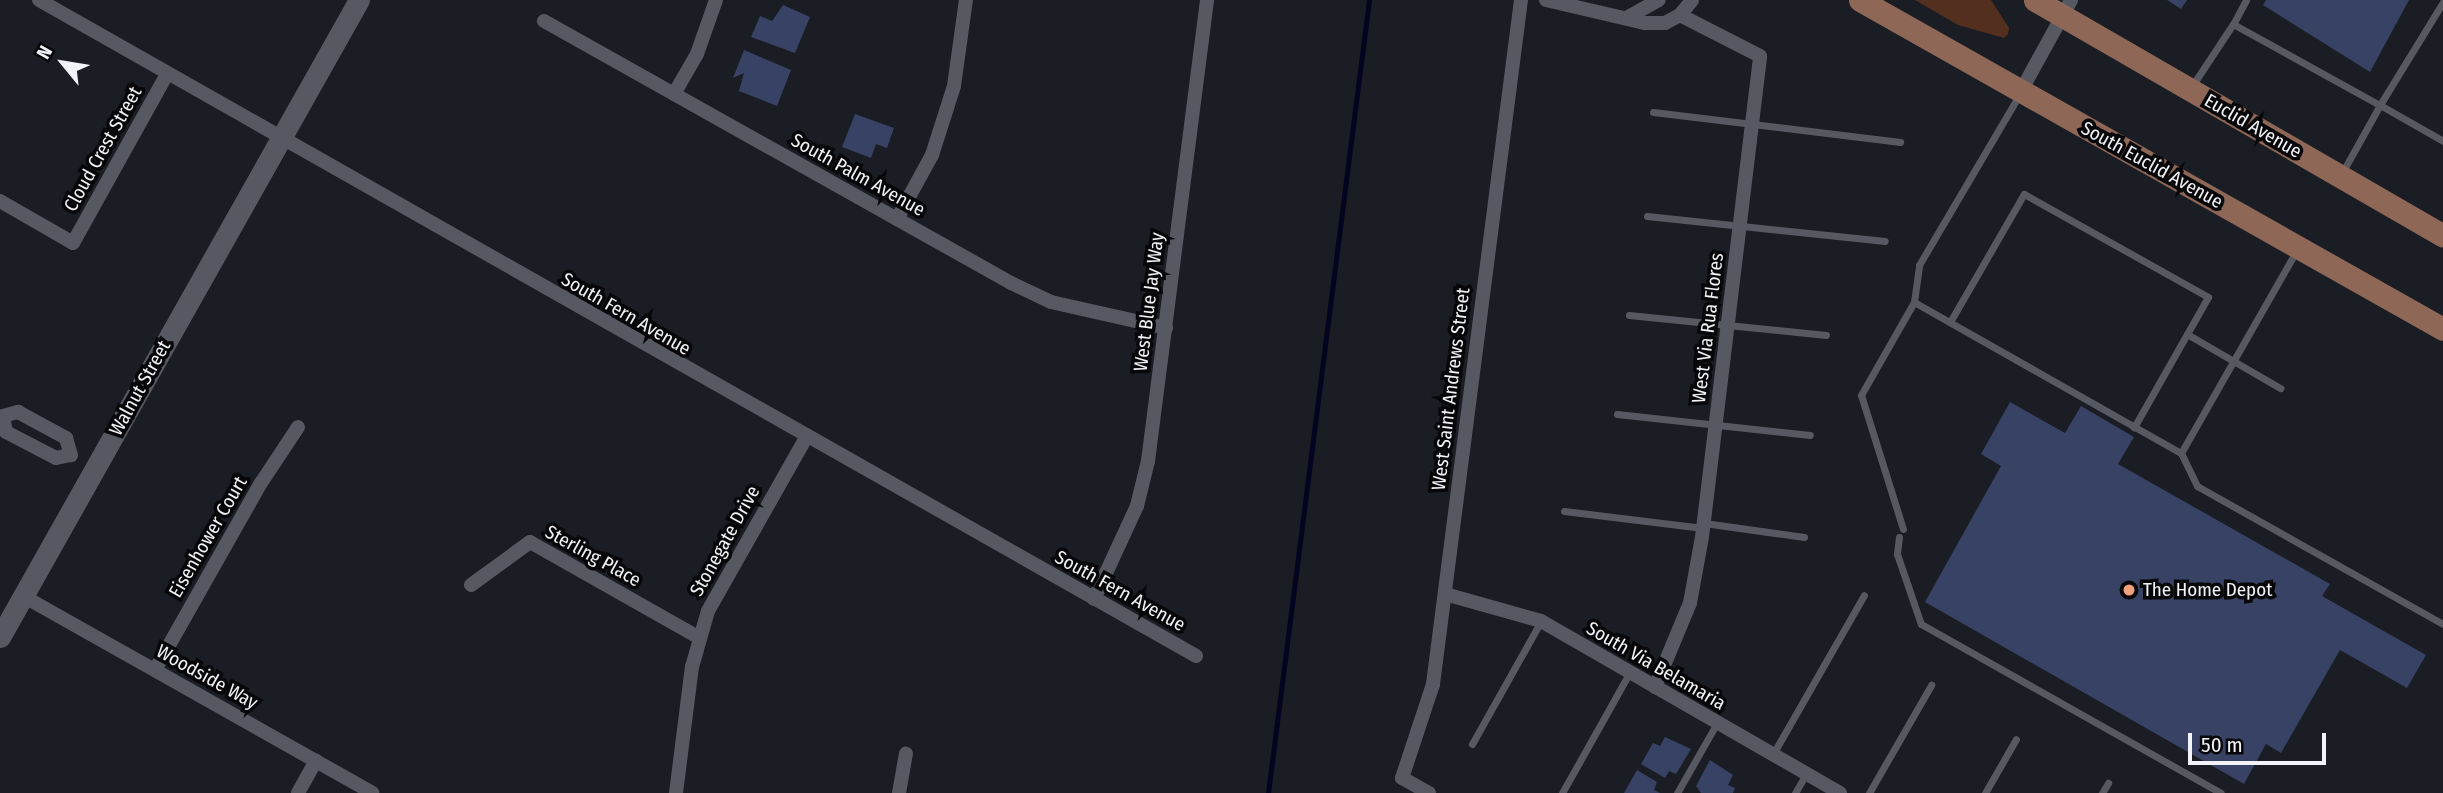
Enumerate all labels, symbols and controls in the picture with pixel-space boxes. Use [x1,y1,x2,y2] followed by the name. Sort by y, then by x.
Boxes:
[28,28,98,98] north arrow
[32,42,57,63] text: N
[59,83,147,215] street label: Cloud Crest Street
[2200,89,2306,163] street label: Euclid Avenue
[2077,117,2227,213] street label: South Euclid Avenue
[787,129,929,221] street label: South Palm Avenue
[1129,231,1169,373] street label: West Blue Jay Way
[1687,252,1729,404] street label: West Via Rua Flores
[557,268,695,360] street label: South Fern Avenue
[1427,286,1475,492] street label: West Saint Andrews Street
[105,336,175,440] street label: Walnut Street
[164,472,252,602] street label: Eisenhower Court
[685,482,765,600] street label: Stonegate Drive
[541,520,645,592] street label: Sterling Place
[1051,546,1189,636] street label: South Fern Avenue
[2143,579,2272,601] place label: The Home Depot
[2121,582,2137,598] marker: The Home Depot
[1582,617,1730,715] street label: South Via Belamaria
[152,640,262,714] street label: Woodside Way
[2191,720,2329,764] scale bar
[2201,732,2243,758] text: 50 m

